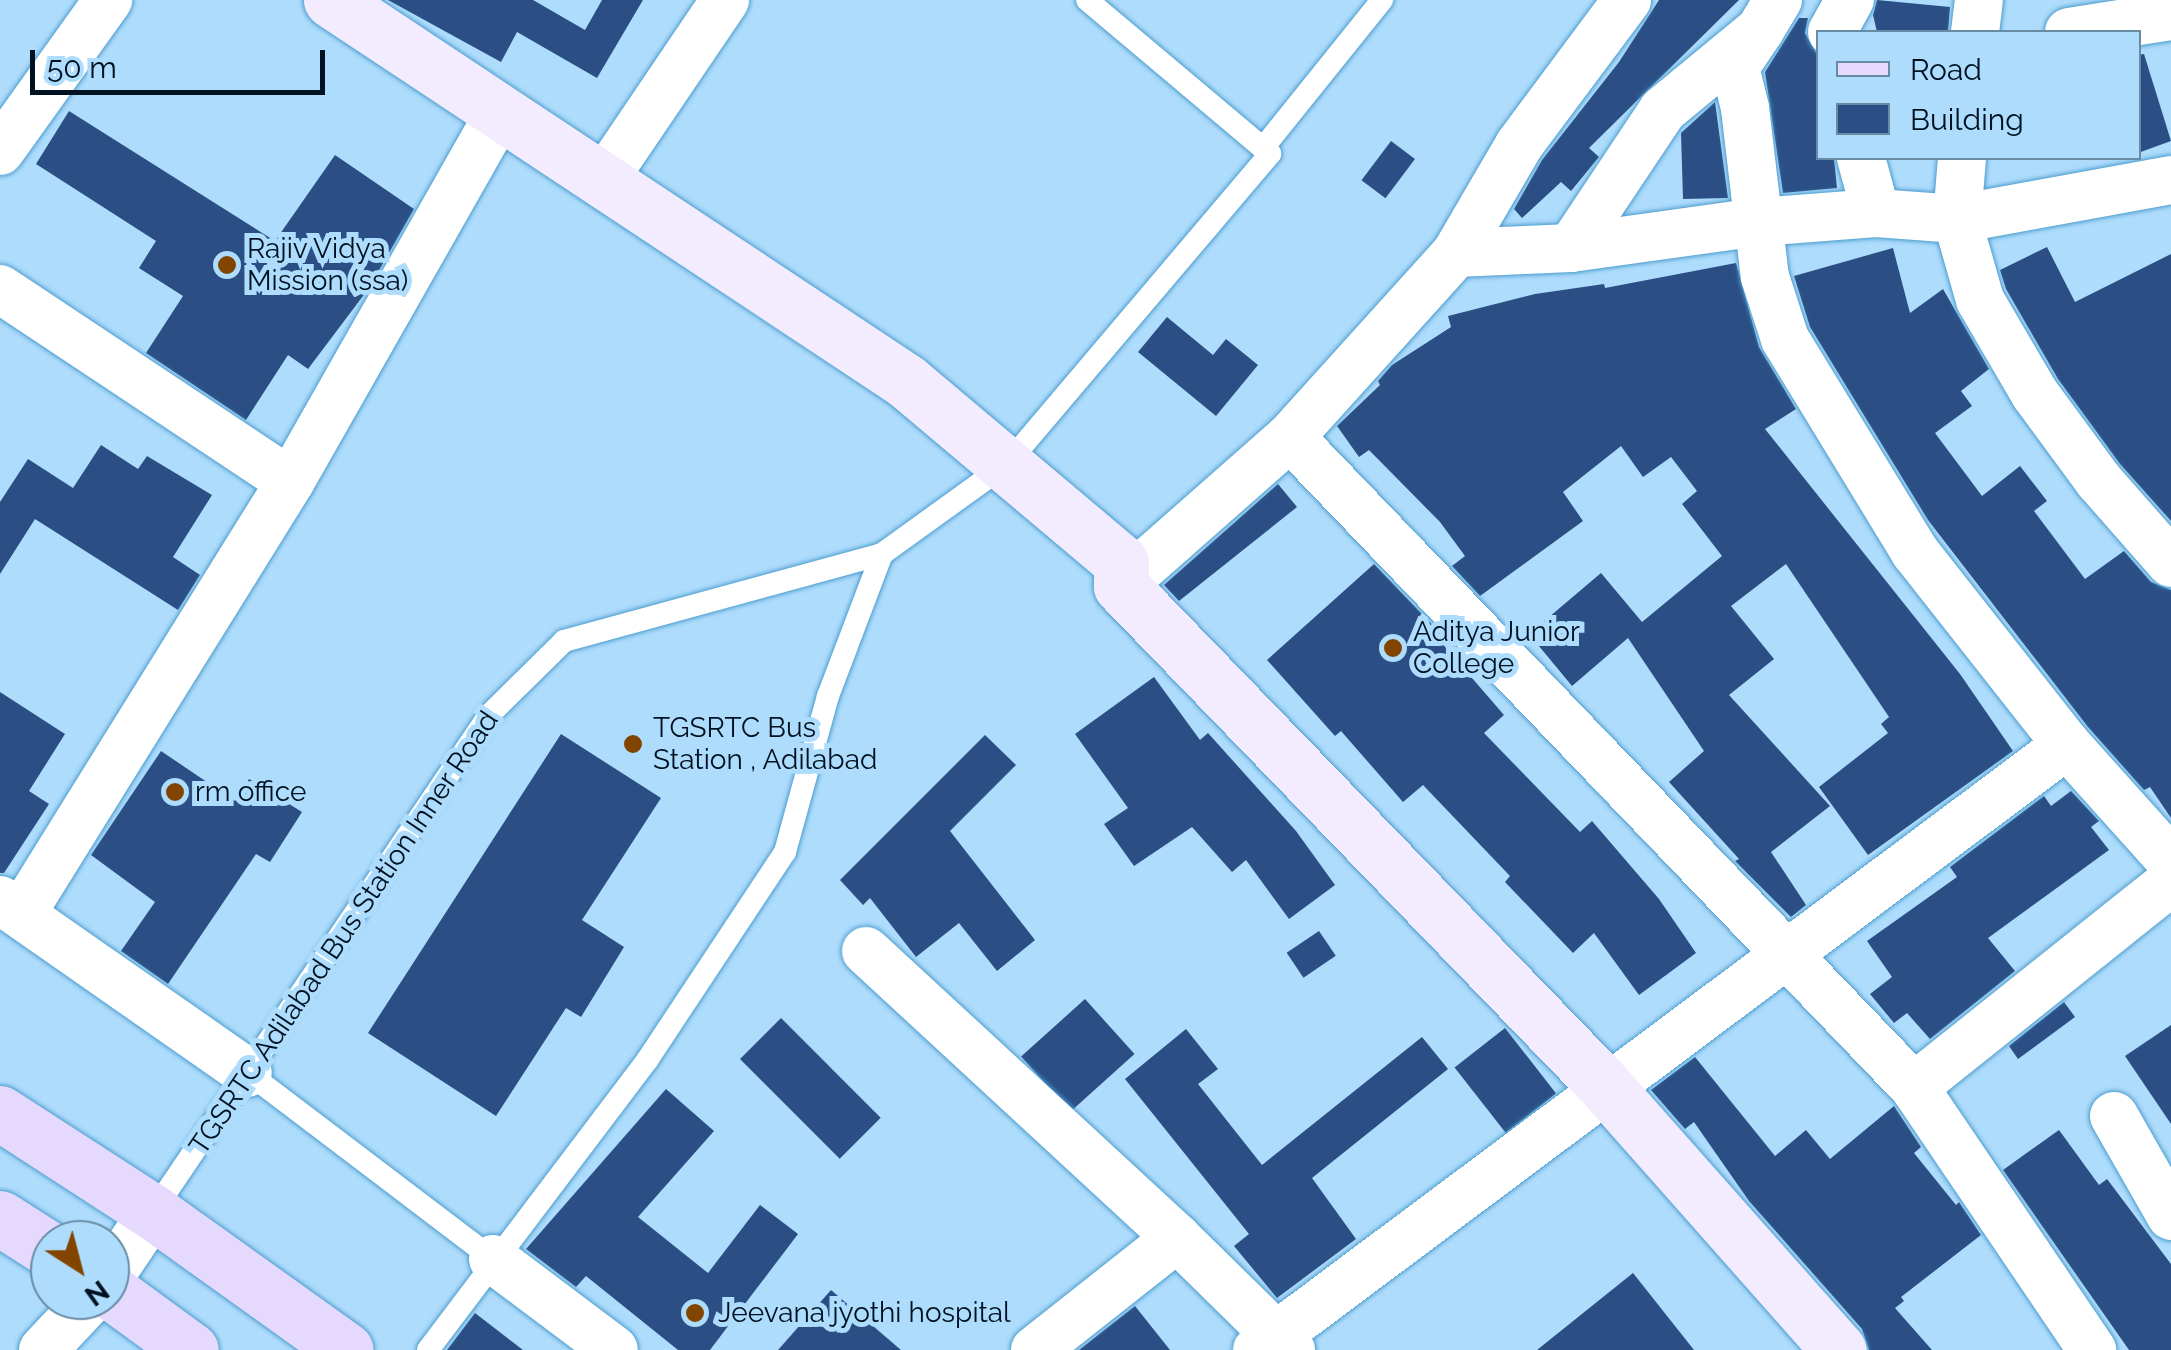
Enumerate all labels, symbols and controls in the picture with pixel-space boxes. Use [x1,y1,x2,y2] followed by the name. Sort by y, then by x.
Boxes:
[35,30,330,92] scale bar
[1816,30,2141,160] legend
[47,50,117,85] text: 50 m
[1910,52,1982,87] text: Road
[1910,102,2024,137] text: Building
[247,232,408,298] place label: Rajiv Vidya Mission (ssa)
[216,254,238,276] marker: Rajiv Vidya Mission (ssa)
[1413,615,1580,681] place label: Aditya Junior College
[1382,637,1404,659] marker: Aditya Junior College
[182,704,506,1162] street label: TGSRTC Adilabad Bus Station Inner Road
[653,711,878,777] place label: TGSRTC Bus Station , Adilabad
[622,733,644,755] marker: TGSRTC Bus Station , Adilabad
[195,775,306,809] place label: rm office
[164,781,186,803] marker: rm office
[30,1220,130,1320] north arrow
[78,1273,115,1313] text: N
[718,1296,1011,1330] place label: Jeevana jyothi hospital
[682,1300,708,1326] marker: Jeevana jyothi hospital

